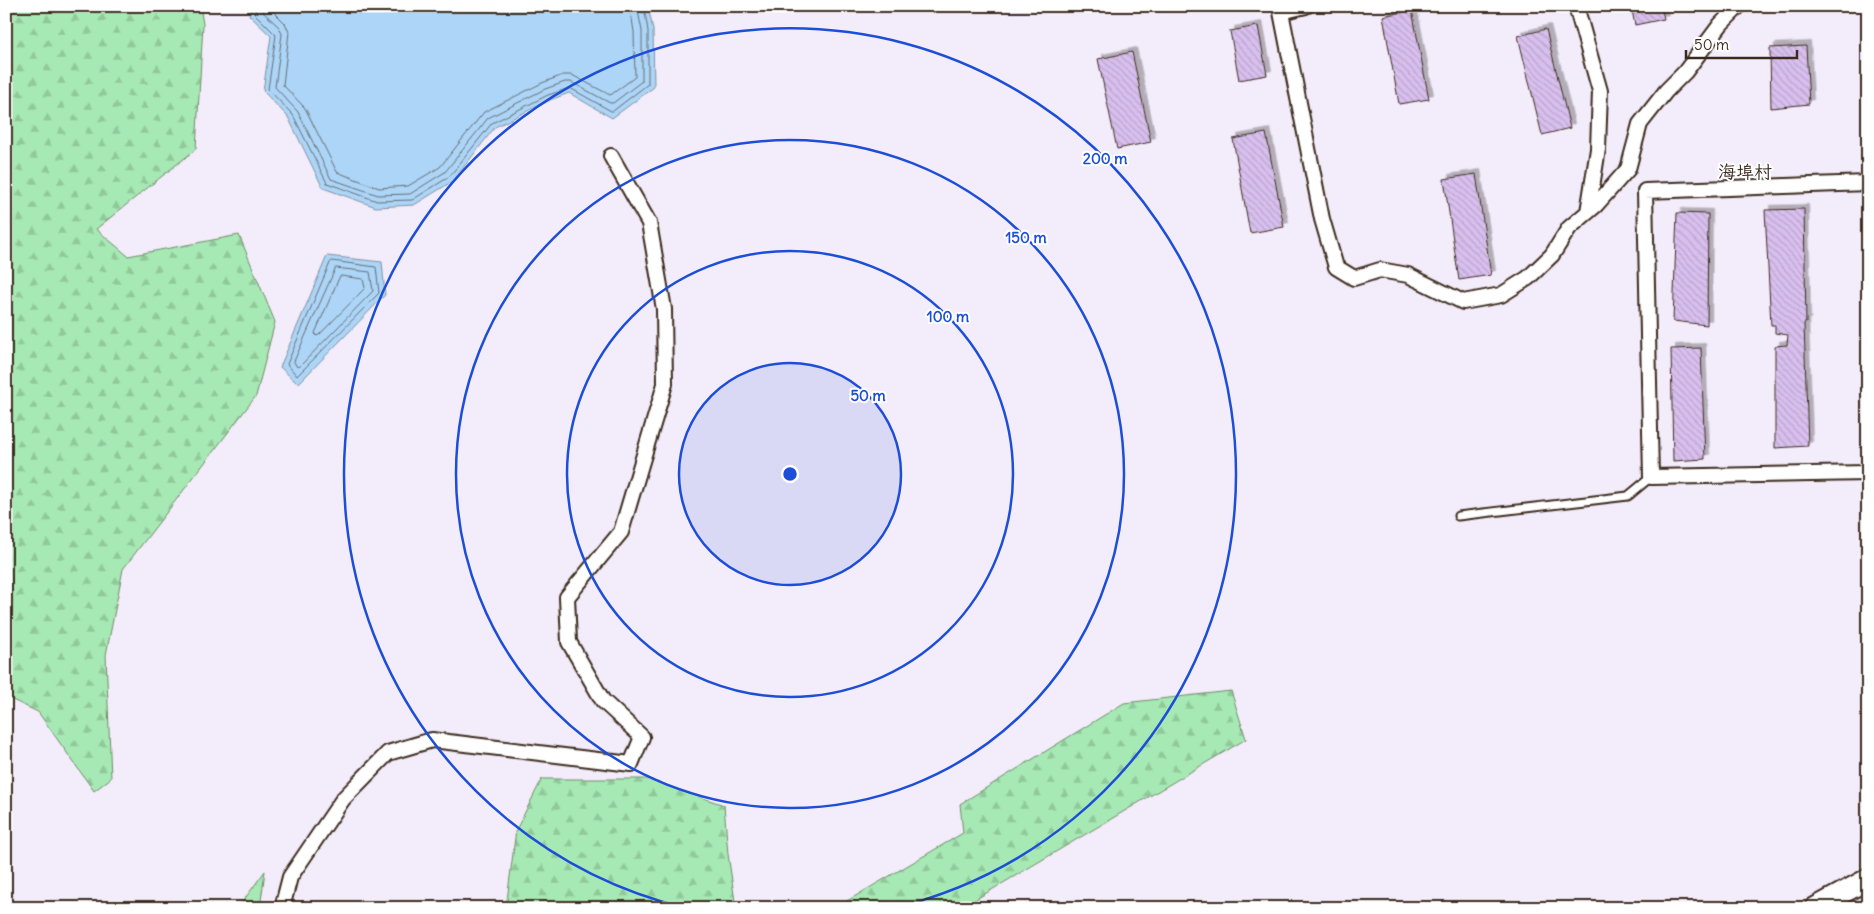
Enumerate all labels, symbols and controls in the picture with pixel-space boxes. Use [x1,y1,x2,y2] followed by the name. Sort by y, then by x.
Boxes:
[1686,28,1798,60] scale bar
[1694,35,1729,54] text: 50 m
[1083,149,1127,168] text: 200 m
[1718,160,1772,183] district label: 海埠村
[1005,228,1047,247] text: 150 m
[927,307,969,326] text: 100 m
[850,386,886,405] text: 50 m
[781,465,799,483] centre of rings

